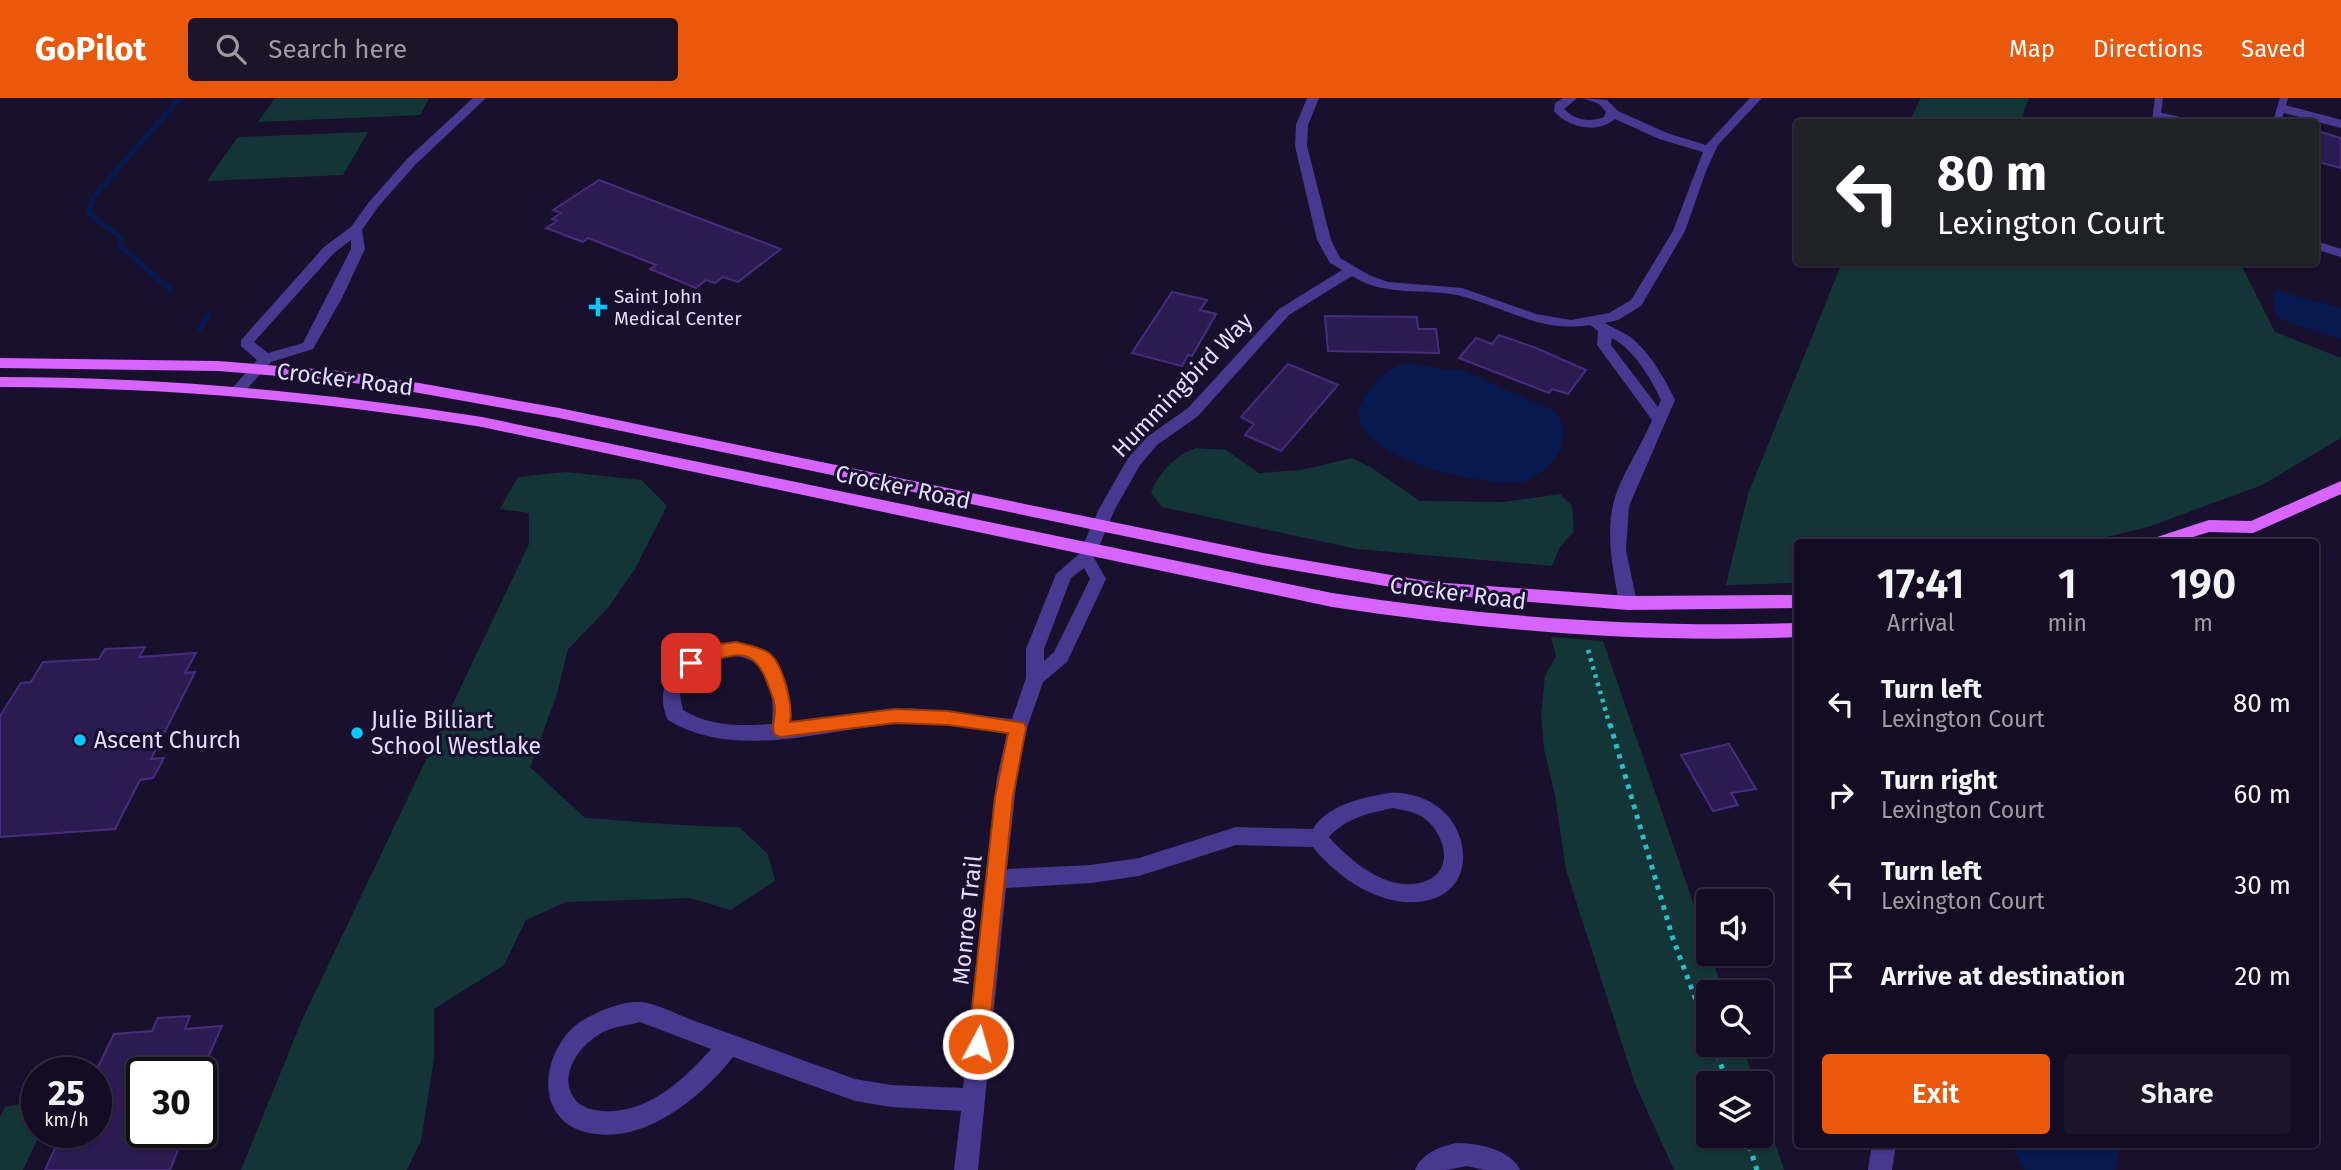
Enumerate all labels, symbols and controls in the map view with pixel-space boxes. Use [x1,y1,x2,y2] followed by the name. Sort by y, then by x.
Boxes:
[188,18,678,81] search box
[35,29,146,69] text: GoPilot
[212,30,250,68] icon: search
[268,34,407,65] text: Search here
[2009,35,2055,63] text: Map
[2093,35,2203,63] text: Directions
[2241,35,2306,63] text: Saved
[1937,144,2047,203] text: 80 m
[1822,147,1913,238] icon: left
[1937,204,2165,242] text: Lexington Court
[614,285,742,330] place label: Saint John Medical Center
[588,297,608,317] marker: Saint John Medical Center
[1106,306,1259,463] street label: Hummingbird Way
[275,357,415,401] street label: Crocker Road
[833,459,973,515] street label: Crocker Road
[1877,559,1965,609] text: 17:41
[2058,559,2077,609] text: 1
[2170,559,2236,609] text: 190
[1388,571,1528,615] street label: Crocker Road
[1887,609,1954,637] text: Arrival
[2047,609,2087,637] text: min
[2193,609,2213,637] text: m
[661,633,721,693] pin
[672,644,710,682] icon: arrive
[1881,674,1982,705] text: Turn left
[1822,685,1860,723] icon: left
[2233,688,2291,719] text: 80 m
[1881,705,2045,733] text: Lexington Court
[371,706,541,760] place label: Julie Billiart School Westlake
[349,725,365,741] marker: Julie Billiart School Westlake
[94,726,241,754] place label: Ascent Church
[72,732,88,748] marker: Ascent Church
[1881,765,1998,796] text: Turn right
[1822,776,1860,814] icon: right
[2233,779,2291,810] text: 60 m
[1881,796,2045,824] text: Lexington Court
[946,854,988,986] street label: Monroe Trail
[1881,856,1982,887] text: Turn left
[1822,867,1860,905] icon: left
[2234,870,2291,901] text: 30 m
[1881,887,2045,915] text: Lexington Court
[1696,889,1773,1148] map controls
[1696,889,1773,966] button: sound
[1822,958,1860,996] icon: arrive
[1881,961,2125,992] text: Arrive at destination
[2234,961,2291,992] text: 20 m
[1696,980,1773,1057] button: search
[941,1007,1015,1081] position arrow
[1822,1054,2050,1134] button: Exit
[2064,1054,2291,1134] button: Share
[126,1057,217,1148] speed limit sign: 30
[1696,1071,1773,1148] button: layers
[48,1072,85,1114] text: 25
[44,1109,89,1131] text: km/h

